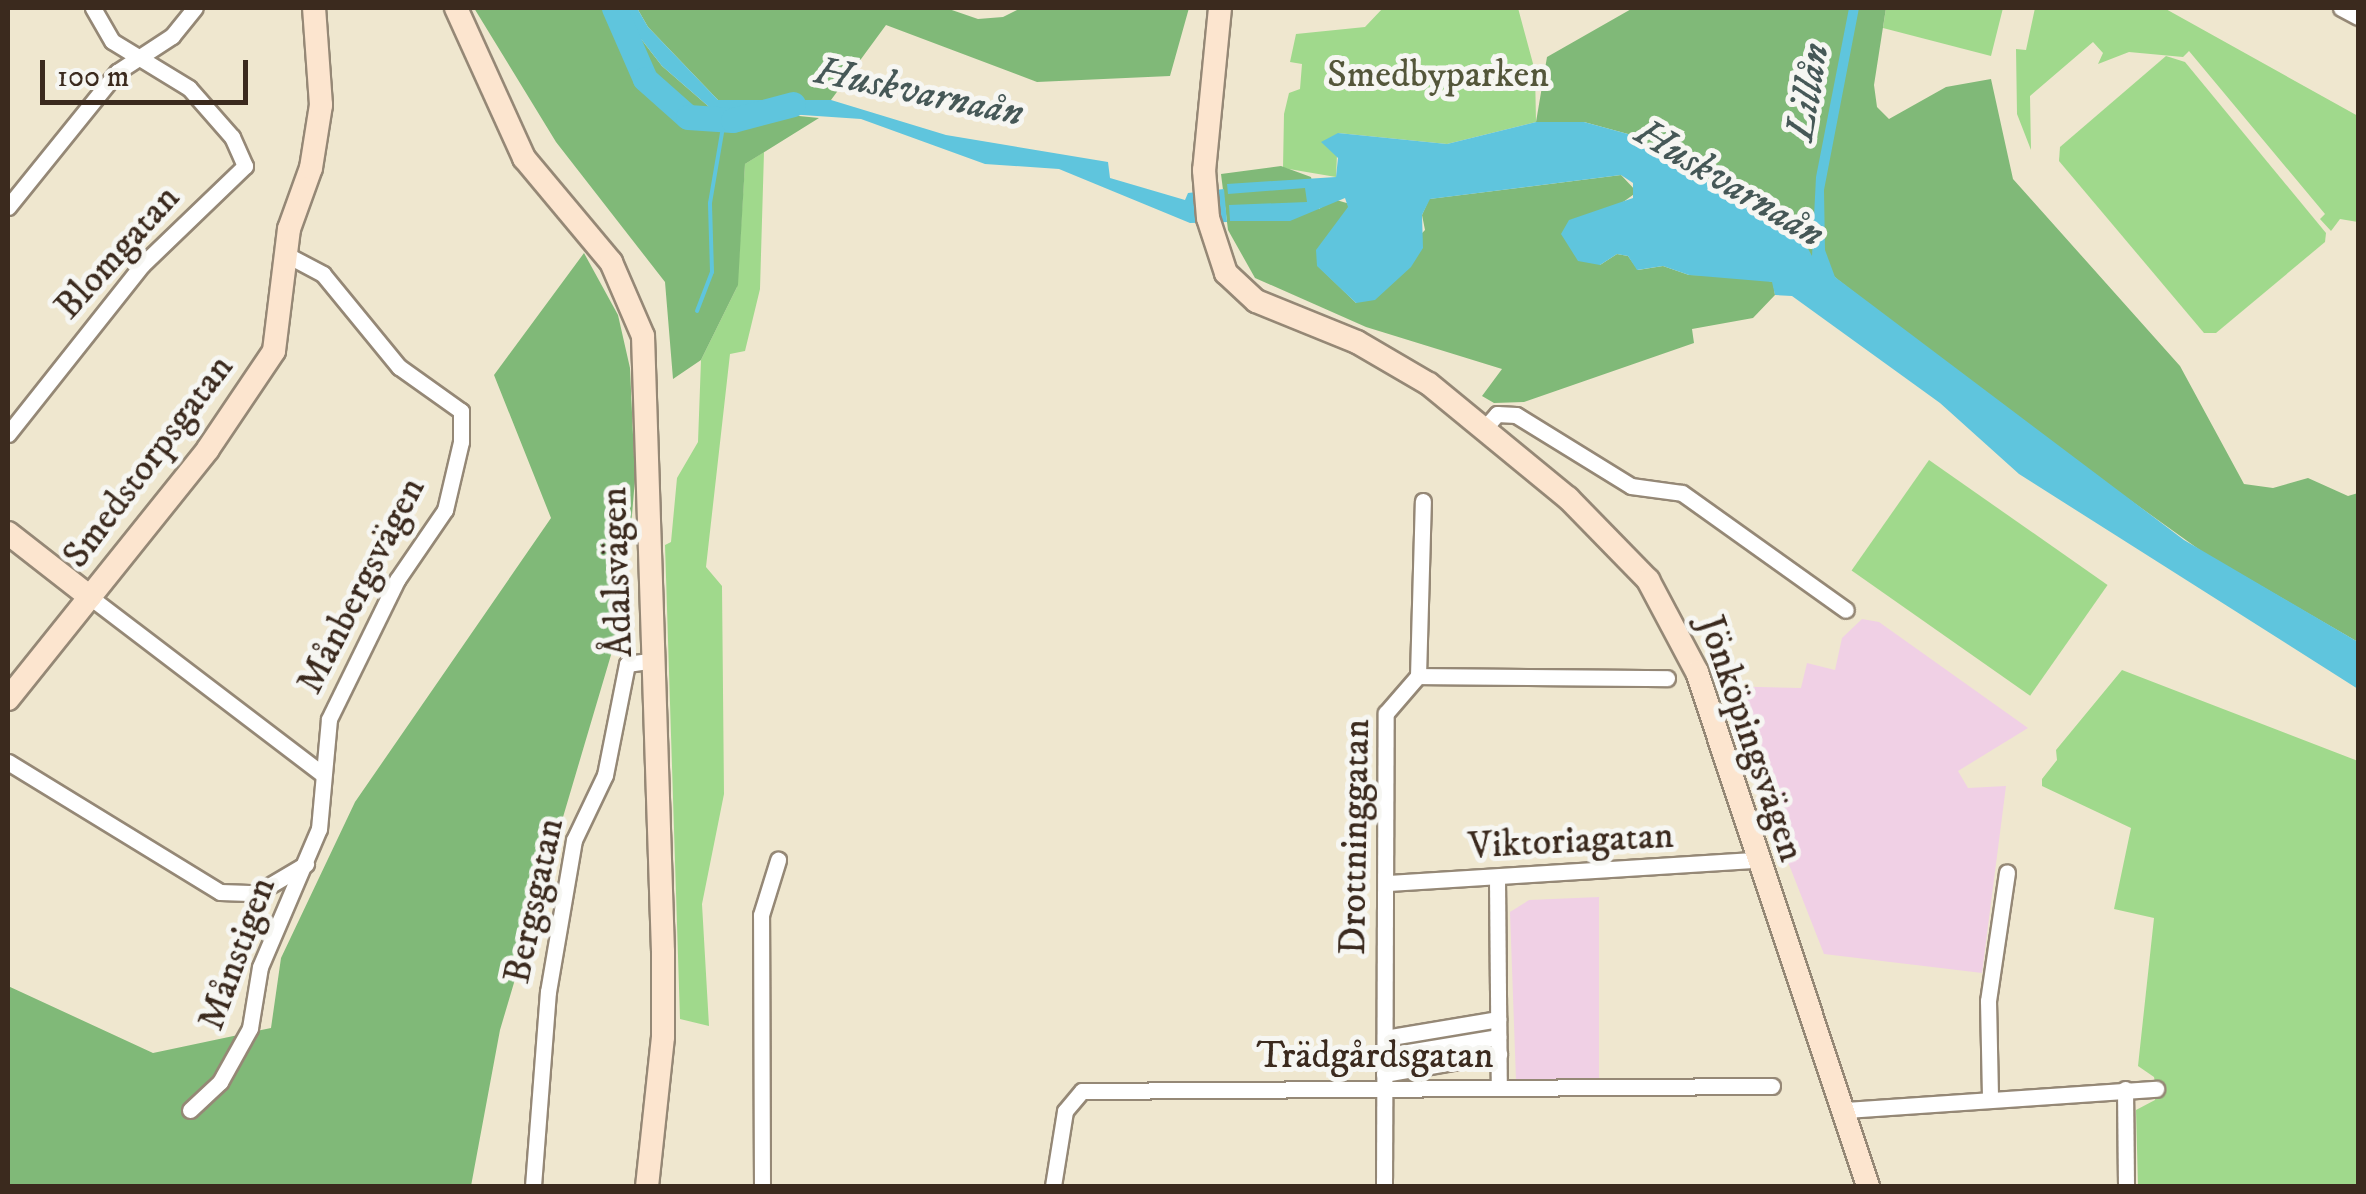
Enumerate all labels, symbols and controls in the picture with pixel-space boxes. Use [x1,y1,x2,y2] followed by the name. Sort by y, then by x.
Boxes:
[45,40,252,102] scale bar
[1777,40,1841,144] water label: Lillån
[810,48,1028,138] water label: Huskvarnaån
[1327,53,1549,99] park label: Smedbyparken
[57,59,129,96] text: 100 m
[1626,109,1832,259] water label: Huskvarnaån
[46,176,190,330] street label: Blomgatan
[54,346,244,578] street label: Smedstorpsgatan
[288,470,436,702] street label: Månbergsvägen
[592,486,644,658] street label: Ådalsvägen
[1687,610,1813,868] street label: Jönköpingsvägen
[1331,719,1381,955] street label: Drottninggatan
[495,814,575,988] street label: Bergsgatan
[1467,814,1675,870] street label: Viktoriagatan
[189,871,287,1037] street label: Månstigen
[1256,1034,1494,1080] street label: Trädgårdsgatan

